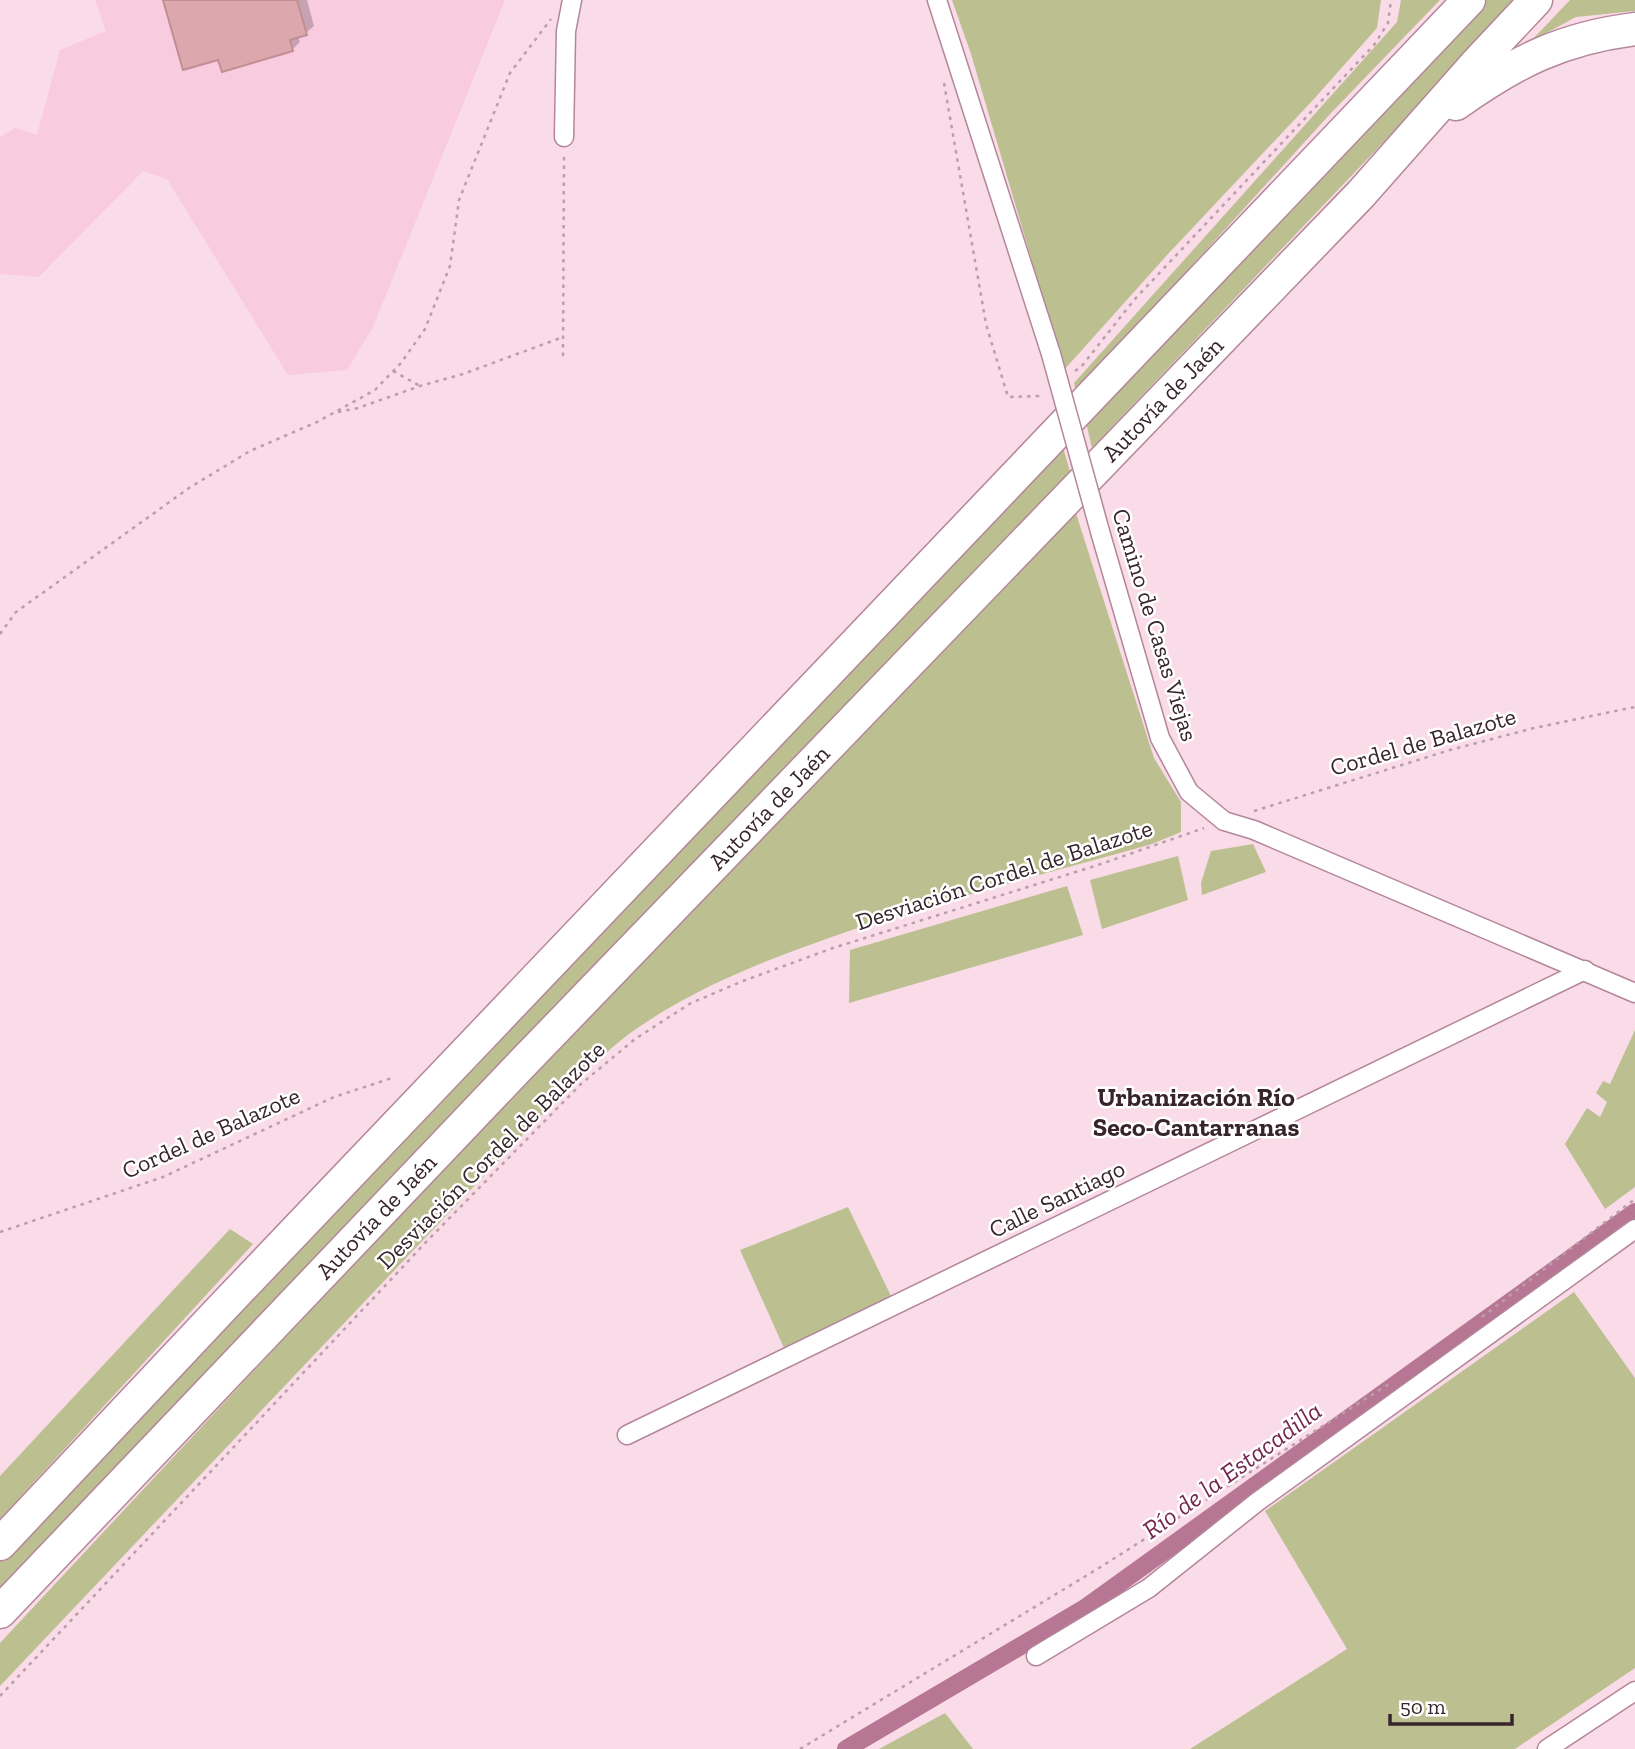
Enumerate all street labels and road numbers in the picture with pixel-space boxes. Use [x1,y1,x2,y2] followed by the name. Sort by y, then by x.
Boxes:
[1096,331,1229,467] street label: Autovía de Jaén
[1106,505,1205,745] street label: Camino de Casas Viejas
[1327,701,1519,782] street label: Cordel de Balazote
[702,739,836,876] street label: Autovía de Jaén
[852,813,1156,936] street label: Desviación Cordel de Balazote
[371,1035,611,1275] street label: Desviación Cordel de Balazote
[117,1080,304,1185] street label: Cordel de Balazote
[310,1147,443,1285] street label: Autovía de Jaén
[984,1153,1129,1244] street label: Calle Santiago

